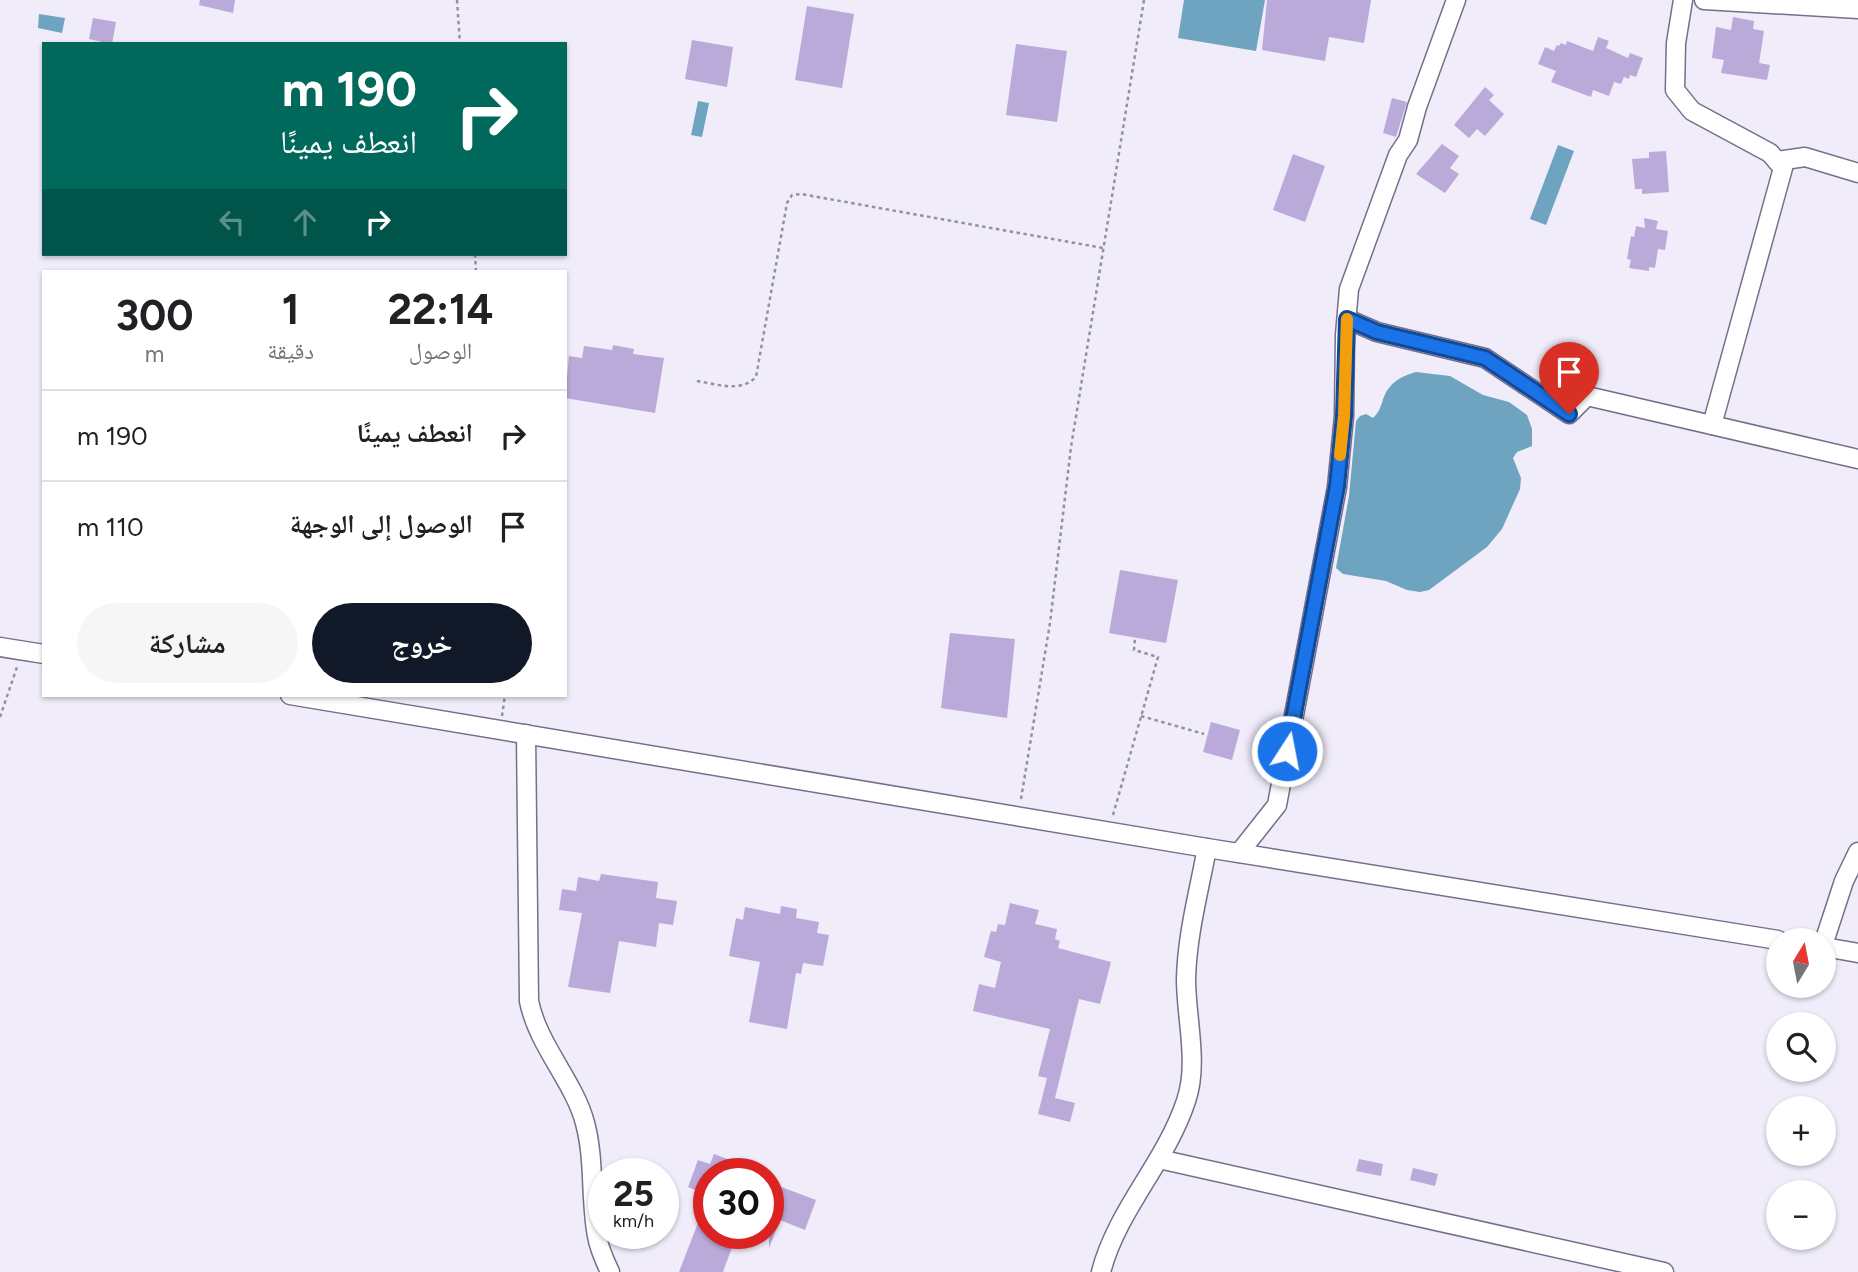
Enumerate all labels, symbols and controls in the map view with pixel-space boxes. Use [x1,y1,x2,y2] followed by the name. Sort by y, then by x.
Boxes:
[282,59,417,118] text: 190 m
[441,70,532,161] icon: right
[280,123,417,161] text: انعطف يمينًا
[213,203,251,241] icon: left
[286,203,324,241] icon: ahead
[359,203,397,241] icon: right
[282,284,299,335] text: 1
[388,284,493,335] text: 22:14
[116,290,194,341] text: 300
[267,337,314,365] text: دقيقة
[409,337,472,365] text: الوصول
[145,340,164,368] text: m
[1539,342,1599,414] pin
[1550,353,1588,391] icon: arrive
[357,417,473,449] text: انعطف يمينًا
[494,417,532,455] icon: right
[77,420,148,452] text: 190 m
[290,508,473,540] text: الوصول إلى الوجهة
[494,508,532,546] icon: arrive
[77,511,144,543] text: 110 m
[77,603,298,683] button: مشاركة
[312,603,532,683] button: خروج
[1250,714,1324,788] position arrow
[1766,928,1836,998] north arrow
[1766,928,1836,1250] map controls
[1766,1012,1836,1082] button: search
[1766,1096,1836,1166] button: +
[693,1158,784,1249] speed limit sign: 30
[613,1173,654,1215] text: 25
[1766,1180,1836,1250] button: −
[613,1210,654,1232] text: km/h

